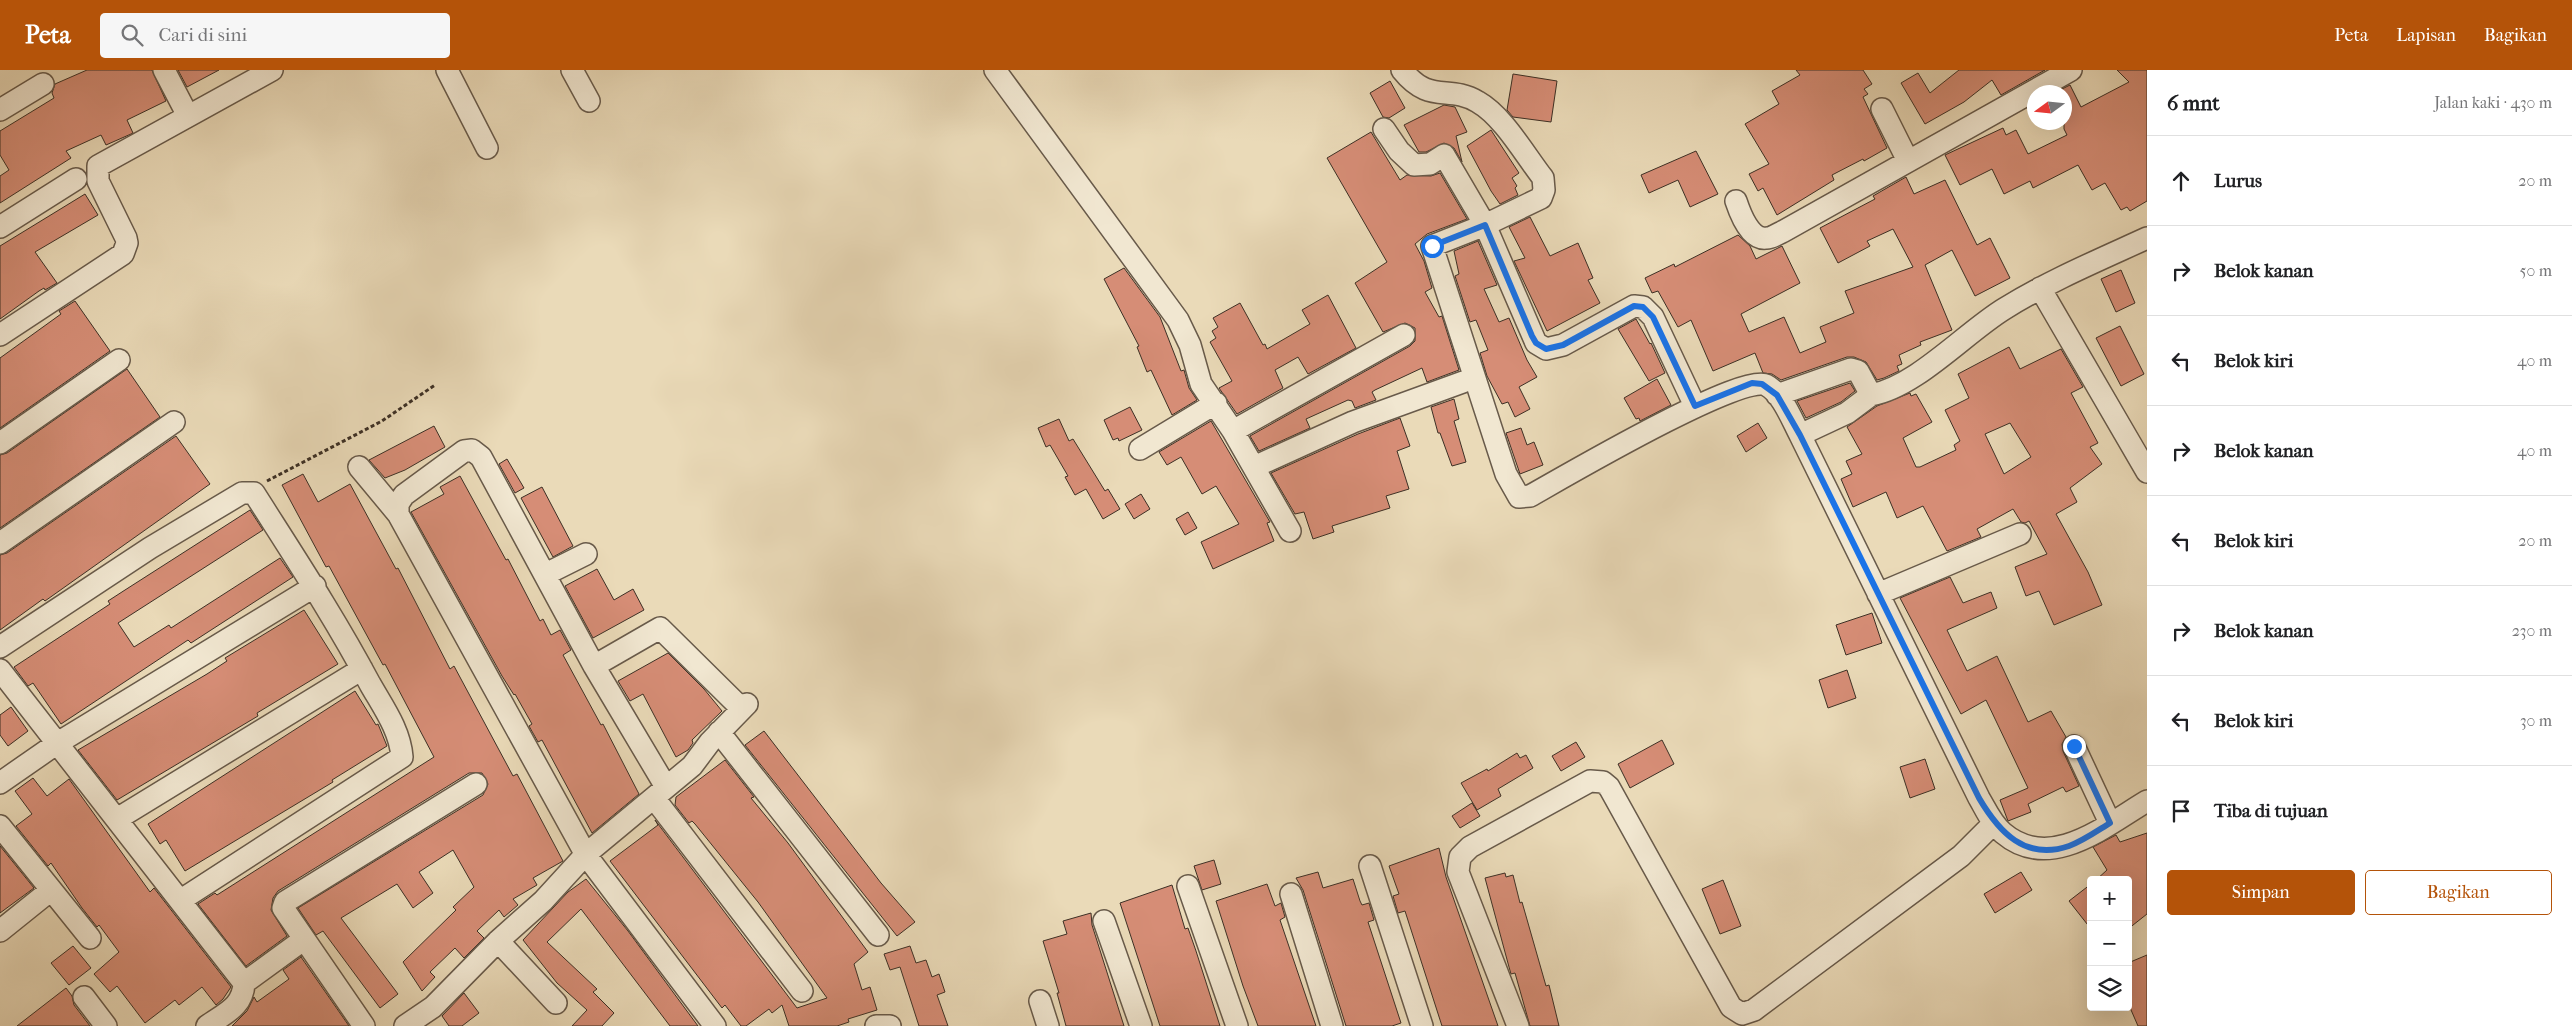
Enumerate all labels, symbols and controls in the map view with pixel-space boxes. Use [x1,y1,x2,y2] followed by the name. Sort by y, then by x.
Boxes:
[100,13,450,58] search box
[25,21,70,49] text: Peta
[118,21,146,49] icon: search
[158,24,247,46] text: Cari di sini
[2334,25,2368,46] text: Peta
[2396,25,2456,46] text: Lapisan
[2484,25,2547,46] text: Bagikan
[2027,85,2072,130] north arrow
[2167,91,2220,115] text: 6 mnt
[2434,93,2552,112] text: Jalan kaki · 430 m
[2167,167,2195,195] icon: ahead
[2214,170,2262,192] text: Lurus
[2518,171,2552,190] text: 20 m
[1421,235,1444,258] route start
[2167,257,2195,285] icon: right
[2214,260,2314,282] text: Belok kanan
[2520,261,2552,280] text: 50 m
[2167,347,2195,375] icon: left
[2214,350,2293,372] text: Belok kiri
[2517,351,2552,370] text: 40 m
[2167,437,2195,465] icon: right
[2214,440,2314,462] text: Belok kanan
[2517,441,2552,460] text: 40 m
[2167,527,2195,555] icon: left
[2214,530,2293,552] text: Belok kiri
[2518,531,2552,550] text: 20 m
[2167,617,2195,645] icon: right
[2214,620,2314,642] text: Belok kanan
[2512,621,2552,640] text: 230 m
[2167,707,2195,735] icon: left
[2214,710,2293,732] text: Belok kiri
[2520,711,2552,730] text: 30 m
[2063,735,2086,758] route end
[2167,797,2195,825] icon: arrive
[2214,800,2328,822] text: Tiba di tujuan
[2167,870,2355,915] button: Simpan
[2365,870,2552,915] button: Bagikan
[2087,876,2132,1011] map controls
[2087,876,2132,921] button: +
[2087,921,2132,966] button: −
[2087,966,2132,1011] button: layers

